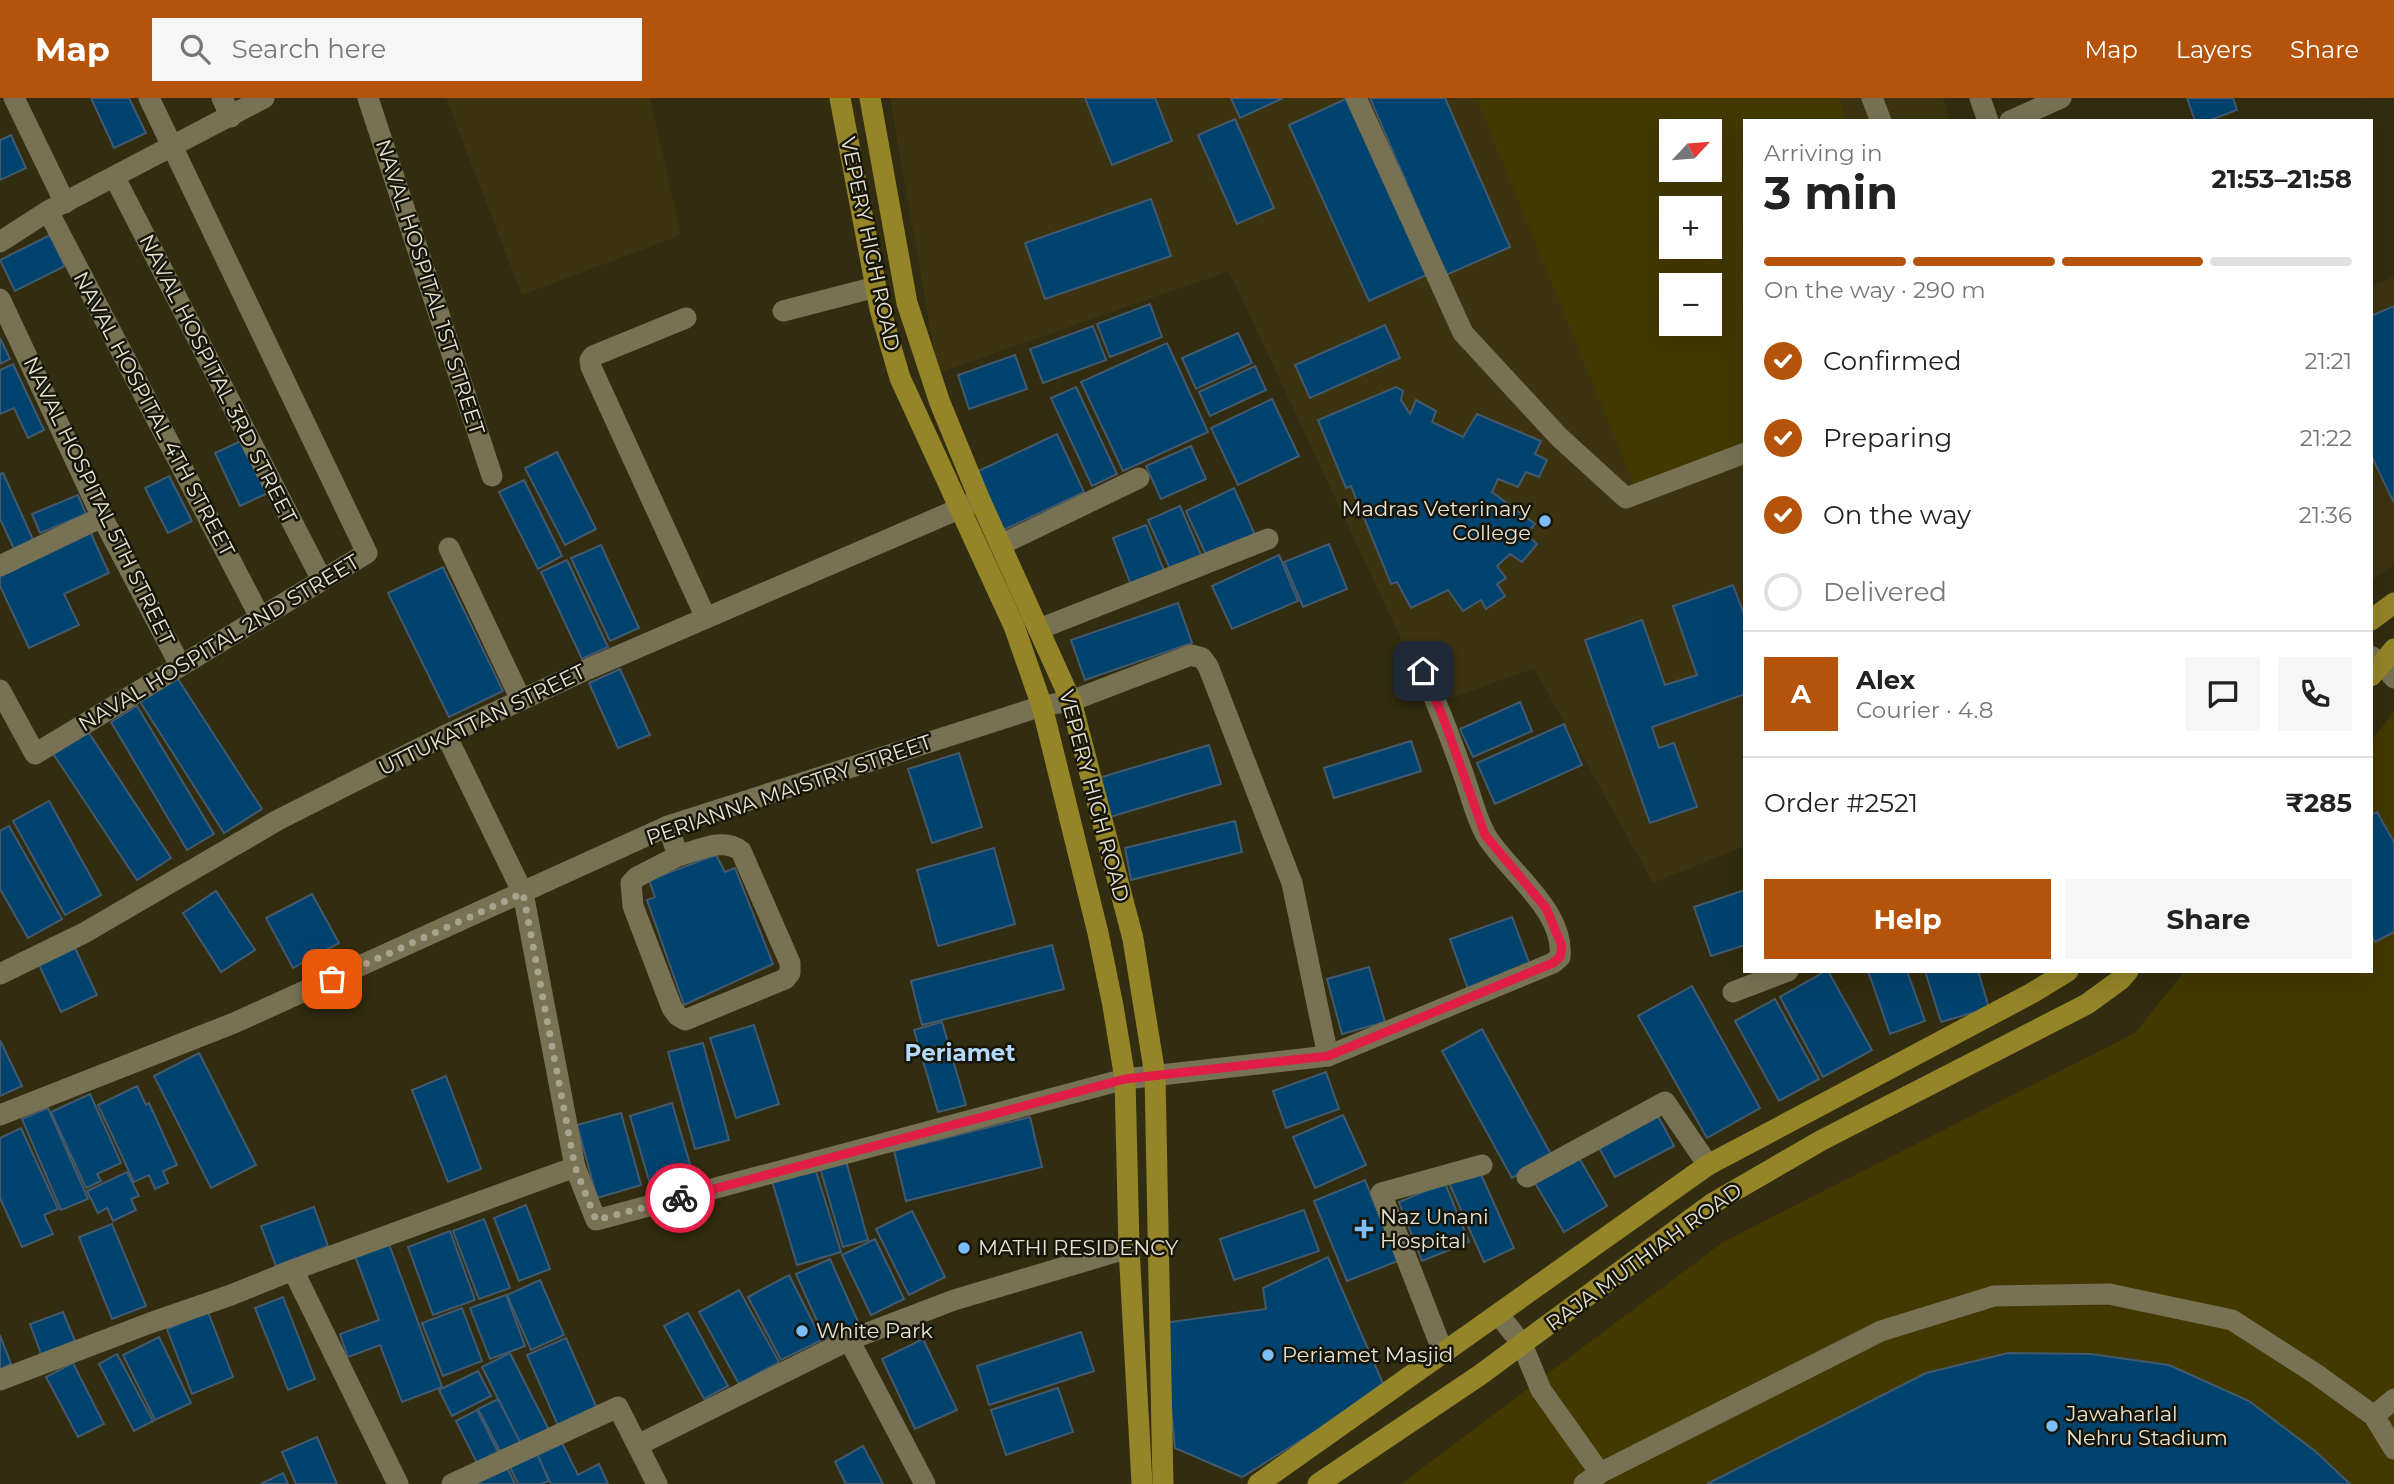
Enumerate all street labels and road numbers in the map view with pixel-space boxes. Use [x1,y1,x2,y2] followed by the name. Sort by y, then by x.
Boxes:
[836,135,905,353] street label: VEPERY HIGH ROAD
[371,136,490,438] street label: NAVAL HOSPITAL 1ST STREET
[134,230,303,528] street label: NAVAL HOSPITAL 3RD STREET
[69,267,240,560] street label: NAVAL HOSPITAL 4TH STREET
[19,353,180,649] street label: NAVAL HOSPITAL 5TH STREET
[74,549,364,737] street label: NAVAL HOSPITAL 2ND STREET
[374,659,589,781] street label: UTTUKATTAN STREET
[1054,687,1135,905] street label: VEPERY HIGH ROAD
[643,729,935,850] street label: PERIANNA MAISTRY STREET
[1541,1177,1746,1336] street label: RAJA MUTHIAH ROAD

